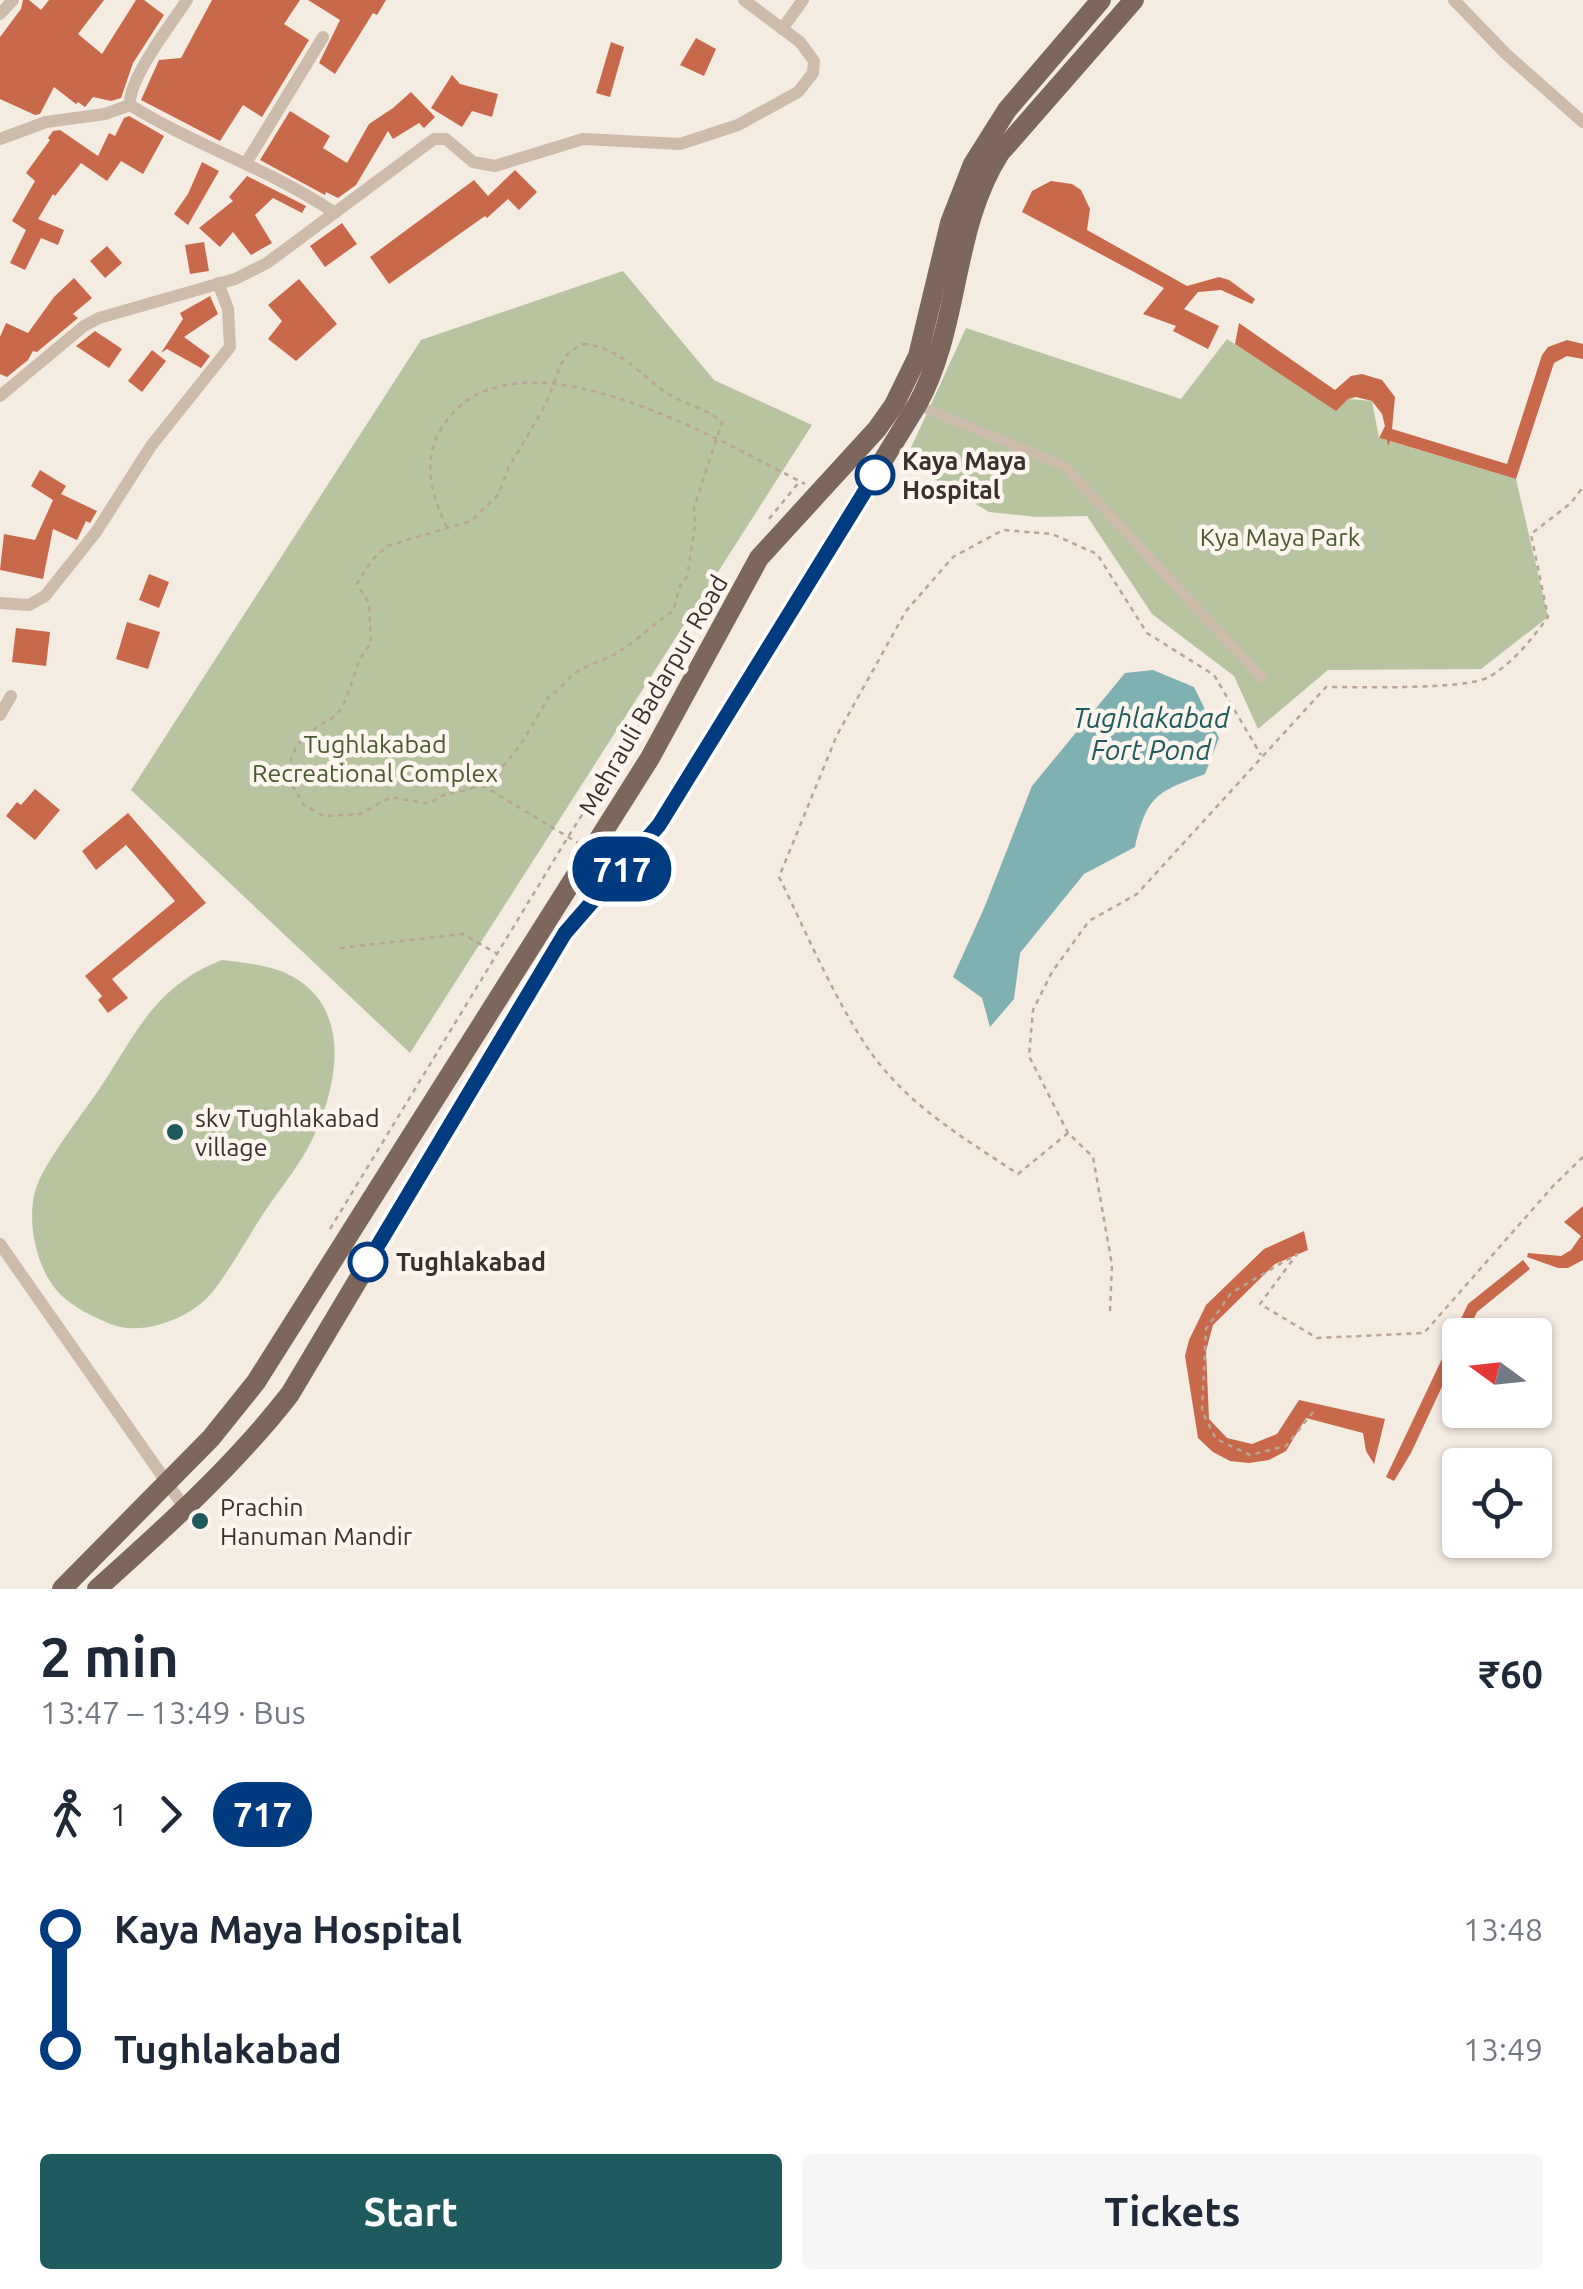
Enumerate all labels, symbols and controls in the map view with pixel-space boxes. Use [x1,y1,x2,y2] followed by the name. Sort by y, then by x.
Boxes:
[902,447,1027,504] place label: Kaya Maya Hospital
[856,456,894,494] marker: Kaya Maya Hospital
[1200,523,1361,551] park label: Kya Maya Park
[573,570,733,820] street label: Mehrauli Badarpur Road
[1072,702,1231,765] water label: Tughlakabad Fort Pond
[252,730,498,787] park label: Tughlakabad Recreational Complex
[564,836,680,902] line badge: 717
[592,849,652,889] text: 717
[195,1104,380,1161] place label: skv Tughlakabad village
[164,1121,186,1143] marker: skv Tughlakabad village
[349,1243,387,1281] marker: Tughlakabad
[396,1248,546,1276] place label: Tughlakabad
[1442,1318,1552,1428] north arrow
[1442,1318,1552,1558] map controls
[1442,1448,1552,1558] button: locate
[220,1493,413,1550] place label: Prachin Hanuman Mandir
[189,1510,211,1532] marker: Prachin Hanuman Mandir
[40,1626,179,1687] text: 2 min
[1479,1653,1543,1695] text: ₹60
[40,1694,306,1730] text: 13:47 – 13:49 · Bus
[40,1787,95,1842] icon: walk
[143,1787,198,1842] icon: forward
[233,1794,292,1834] text: 717
[110,1796,128,1832] text: 1
[114,1908,462,1950] text: Kaya Maya Hospital
[1463,1911,1543,1947] text: 13:48
[114,2028,342,2070] text: Tughlakabad
[1463,2031,1543,2067] text: 13:49
[40,2154,782,2269] button: Start
[802,2154,1543,2269] button: Tickets

